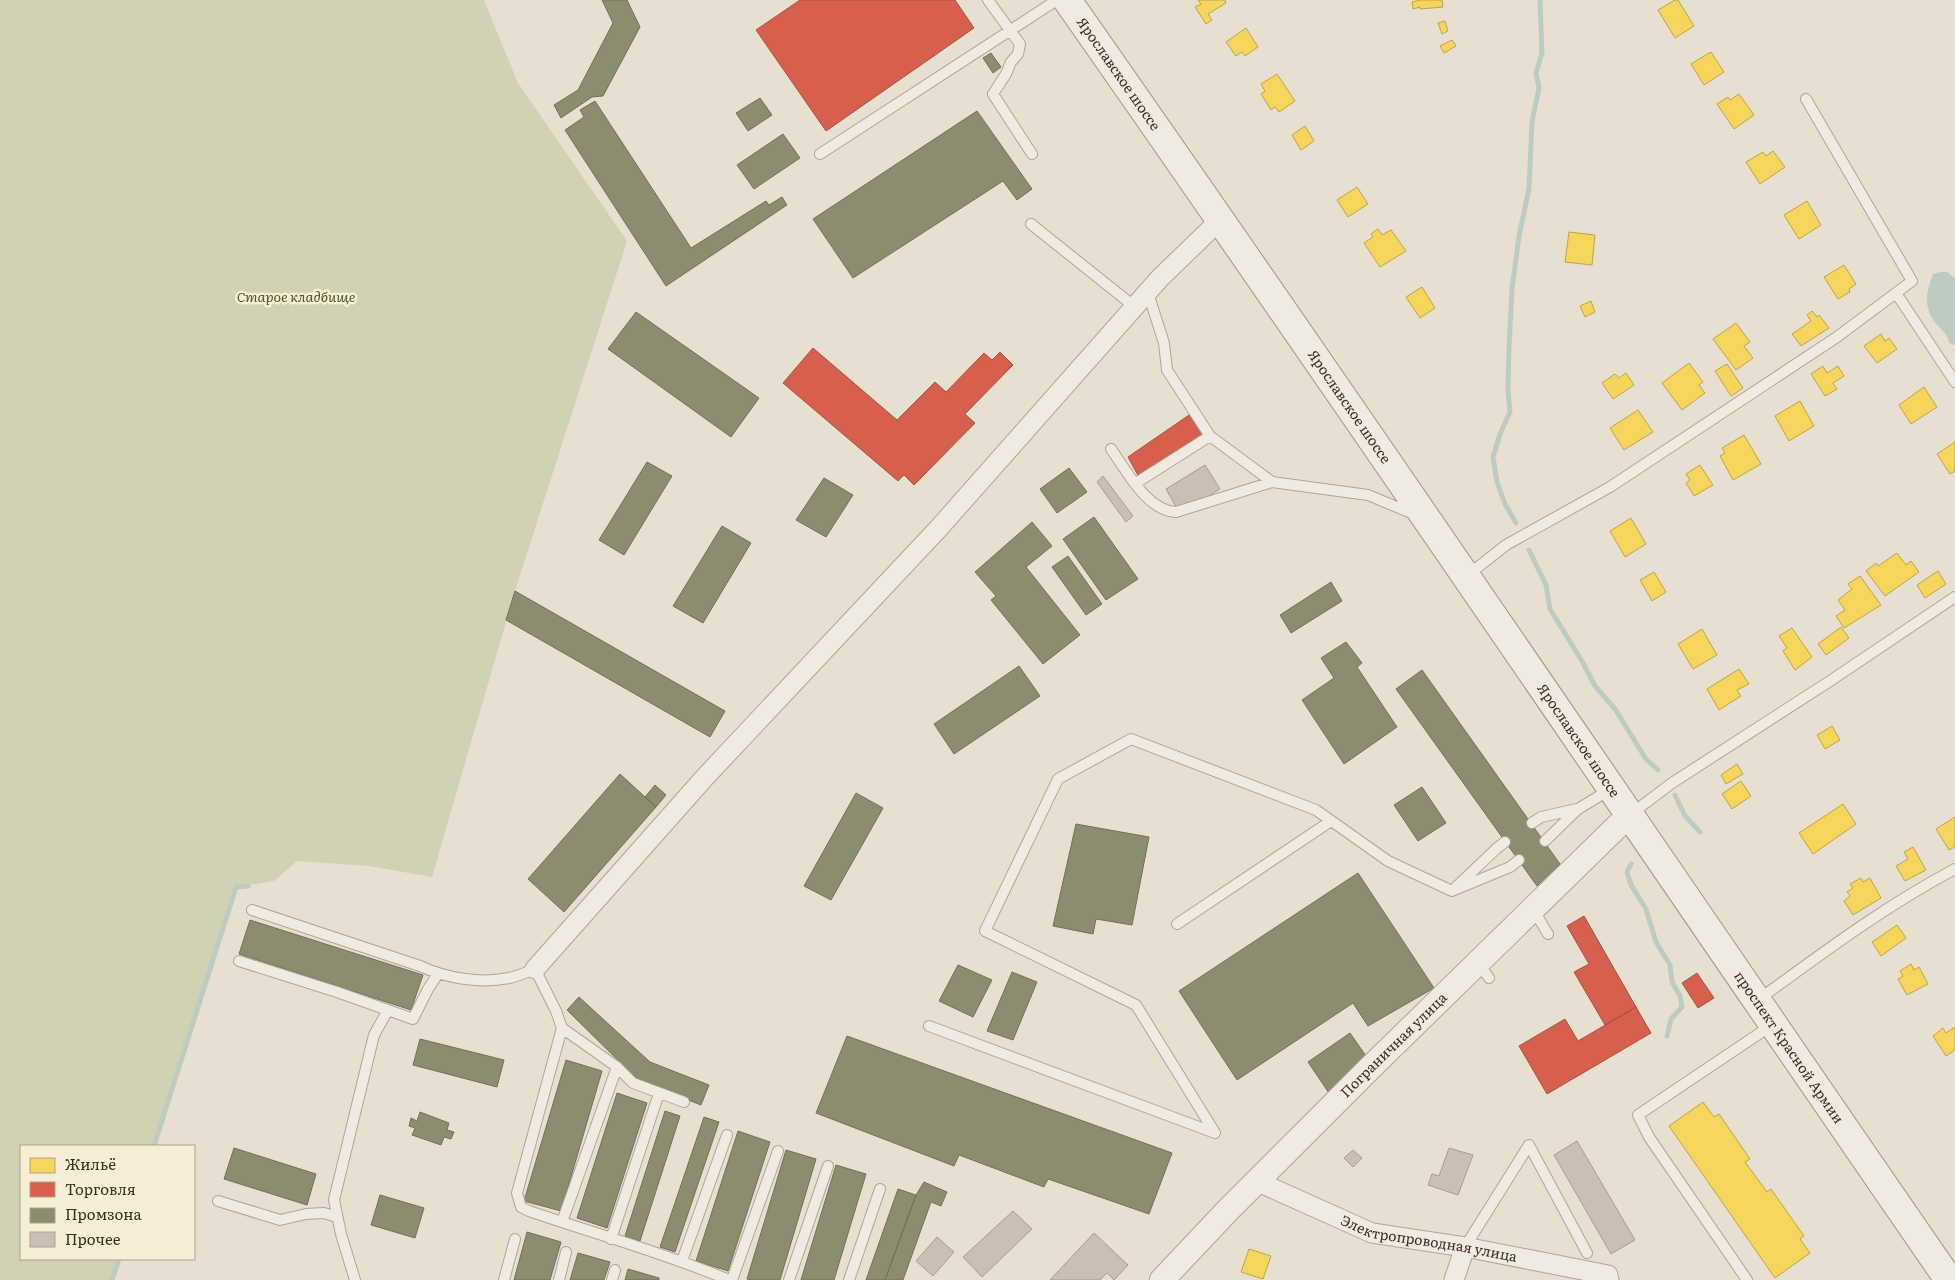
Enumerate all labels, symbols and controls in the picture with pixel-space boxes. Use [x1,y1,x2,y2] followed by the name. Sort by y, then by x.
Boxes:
[1073,13,1166,134] street label: Ярославское шоссе
[237,286,356,306] park label: Старое кладбище
[1304,345,1396,467] street label: Ярославское шоссе
[1533,679,1626,801] street label: Ярославское шоссе
[1730,966,1849,1127] street label: проспект Красной Армии
[1335,987,1451,1101] street label: Пограничная улица
[20,1145,195,1260] legend
[65,1152,116,1175] text: Жильё
[65,1177,136,1200] text: Торговля
[65,1202,143,1225] text: Промзона
[1338,1209,1520,1266] street label: Электропроводная улица
[65,1227,121,1250] text: Прочее

